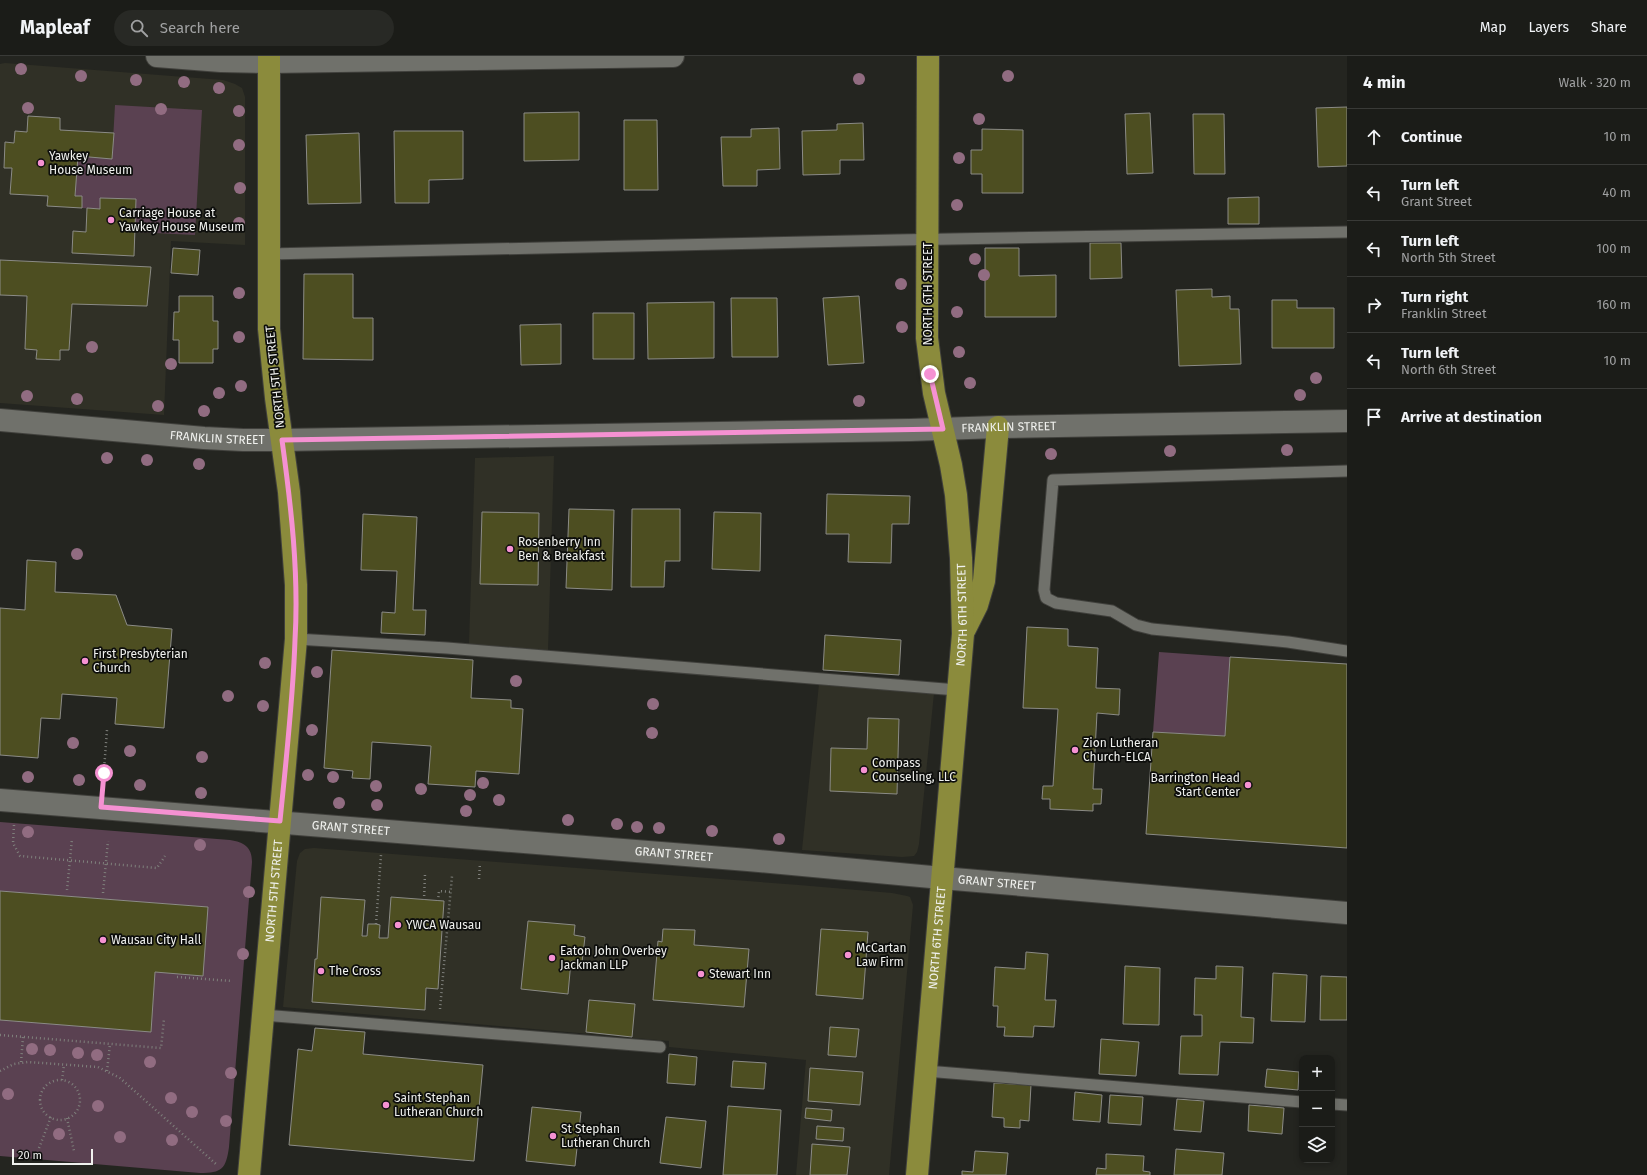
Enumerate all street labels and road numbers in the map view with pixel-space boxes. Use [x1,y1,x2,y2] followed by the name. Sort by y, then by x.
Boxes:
[921,242,935,346] street label: NORTH 6TH STREET
[263,324,287,429] street label: NORTH 5TH STREET
[961,419,1057,435] street label: FRANKLIN STREET
[169,428,265,447] street label: FRANKLIN STREET
[953,562,970,667] street label: NORTH 6TH STREET
[311,818,391,838] street label: GRANT STREET
[262,838,285,943] street label: NORTH 5TH STREET
[634,844,714,864] street label: GRANT STREET
[957,872,1037,893] street label: GRANT STREET
[926,885,949,990] street label: NORTH 6TH STREET

